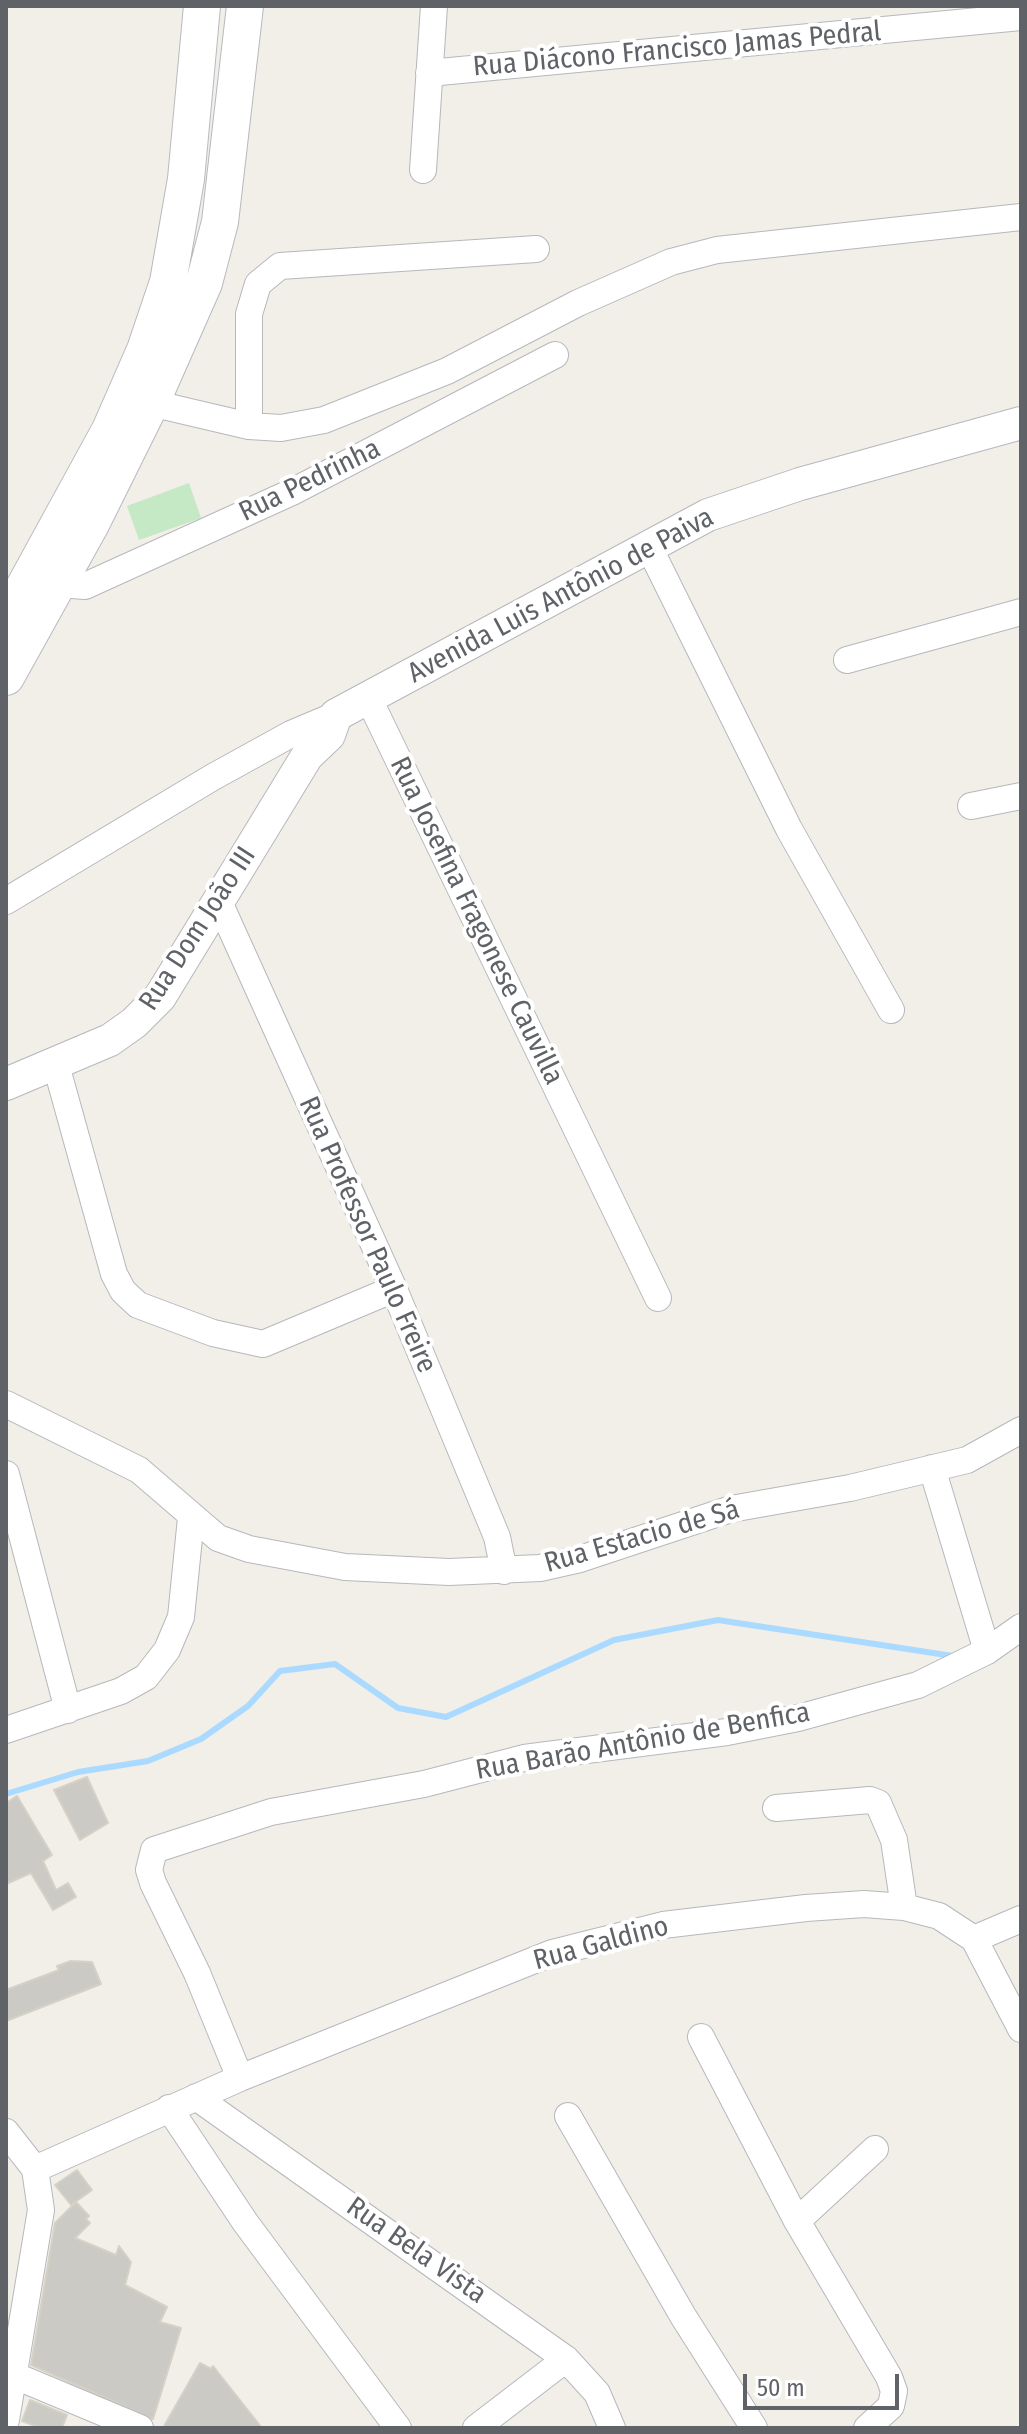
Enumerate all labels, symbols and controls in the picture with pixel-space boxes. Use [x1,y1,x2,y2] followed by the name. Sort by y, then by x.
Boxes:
[472,15,882,85] street label: Rua Diácono Francisco Jamas Pedral
[234,432,386,530] street label: Rua Pedrinha
[402,501,720,691] street label: Avenida Luis Antônio de Paiva
[382,752,570,1090] street label: Rua Josefina Fragonese Cauvilla
[133,841,263,1017] street label: Rua Dom João III
[291,1092,443,1378] street label: Rua Professor Paulo Freire
[541,1493,743,1581] street label: Rua Estacio de Sá
[473,1696,813,1788] street label: Rua Barão Antônio de Benfica
[530,1910,672,1978] street label: Rua Galdino
[340,2191,492,2311] street label: Rua Bela Vista
[747,2358,903,2408] scale bar
[757,2374,805,2402] text: 50 m

